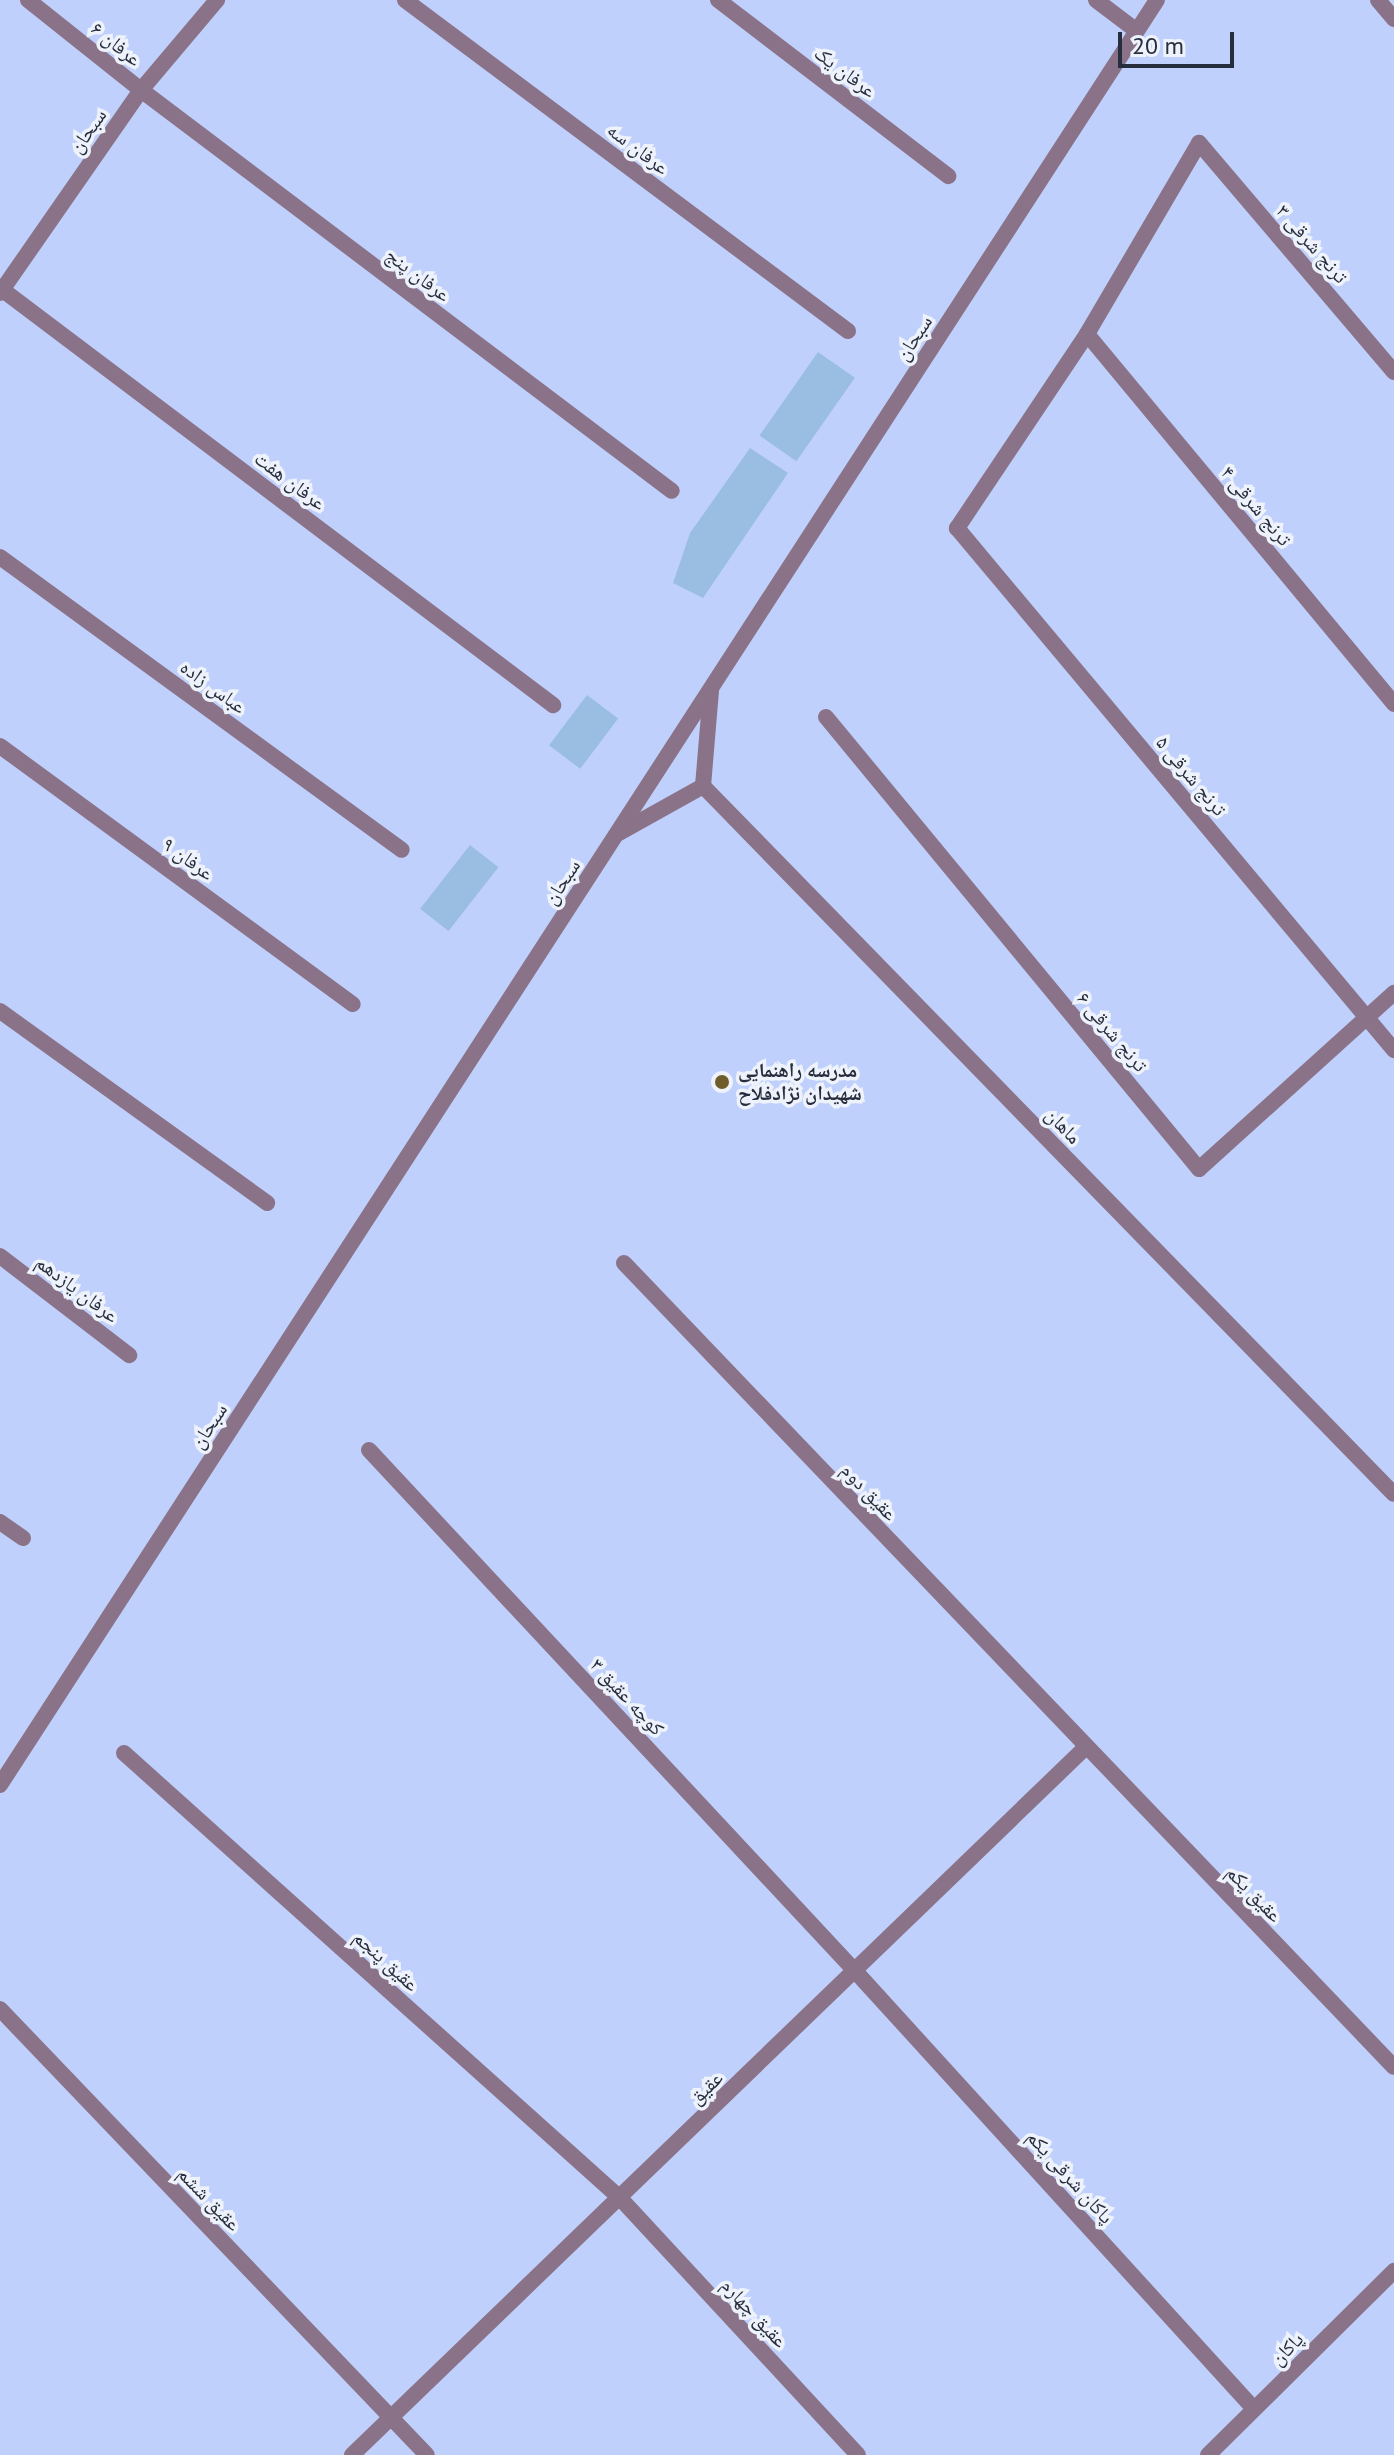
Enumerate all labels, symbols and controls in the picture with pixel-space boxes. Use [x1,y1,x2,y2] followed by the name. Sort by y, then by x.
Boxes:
[1122,16,1238,66] scale bar
[86,17,146,71] street label: عرفان ۶
[1132,30,1184,61] text: 20 m
[809,41,881,103] street label: عرفان یک
[64,104,112,158] street label: سبحان
[602,118,674,180] street label: عرفان سه
[1271,200,1353,288] street label: ترنج شرقی ۳
[381,243,455,307] street label: عرفان پنج
[891,311,937,365] street label: سبحان
[250,446,330,516] street label: عرفان هفت
[1216,461,1296,551] street label: ترنج شرقی ۴
[175,655,251,719] street label: عباس زاده
[1151,731,1231,821] street label: ترنج شرقی ۵
[158,832,218,886] street label: عرفان ۹
[539,855,585,909] street label: سبحان
[1072,987,1152,1077] street label: ترنج شرقی ۶
[738,1058,862,1105] place label: مدرسه راهنمایی شهیدان نژادفلاح
[713,1073,731,1091] marker: مدرسه راهنمایی شهیدان نژادفلاح
[1040,1103,1086,1149] street label: ماهان
[31,1250,123,1328] street label: عرفان یازدهم
[186,1399,232,1453] street label: سبحان
[836,1458,902,1526] street label: عقیق دوم
[585,1653,669,1741] street label: کوچه عقیق ۳
[1221,1861,1287,1927] street label: عقیق یکم
[348,1925,424,1997] street label: عقیق پنجم
[684,2066,728,2110] street label: عقیق
[1022,2125,1118,2229] street label: پاکان شرقی یکم
[173,2162,245,2236] street label: عقیق ششم
[716,2273,792,2353] street label: عقیق چهارم
[1265,2327,1309,2371] street label: پاکان

